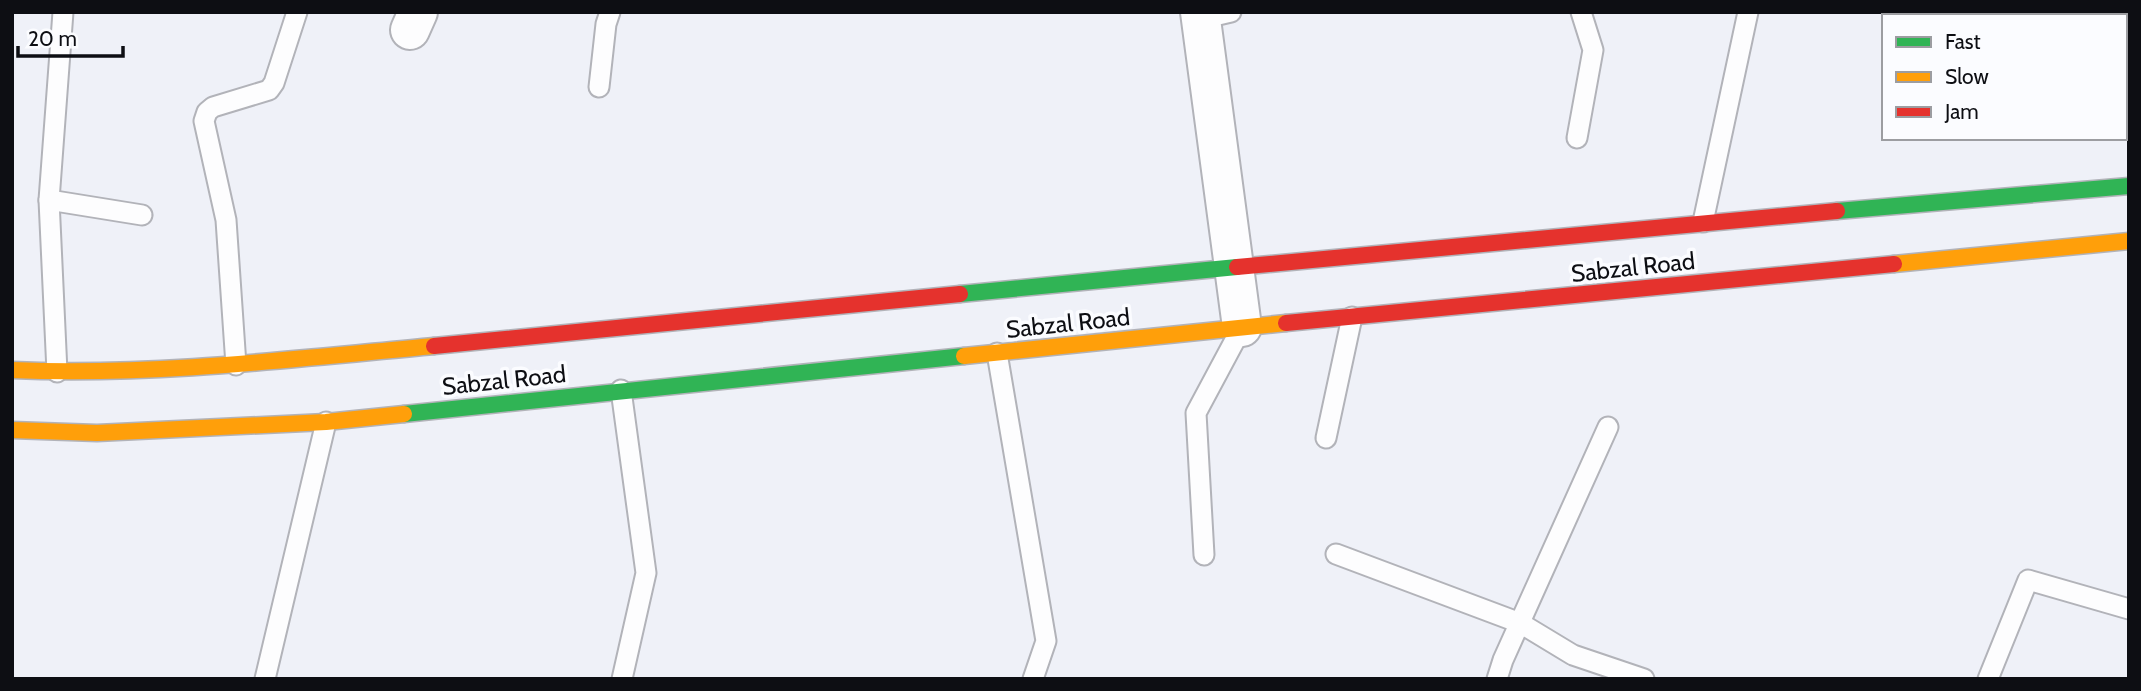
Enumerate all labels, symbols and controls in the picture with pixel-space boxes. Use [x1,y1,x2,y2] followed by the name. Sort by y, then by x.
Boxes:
[18,14,122,58] scale bar
[1882,14,2127,140] legend
[28,26,77,51] text: 20 m
[1945,29,1981,54] text: Fast
[1945,64,1989,89] text: Slow
[1944,99,1979,124] text: Jam
[1570,246,1696,288] street label: Sabzal Road
[1005,302,1131,344] street label: Sabzal Road
[441,359,567,401] street label: Sabzal Road

